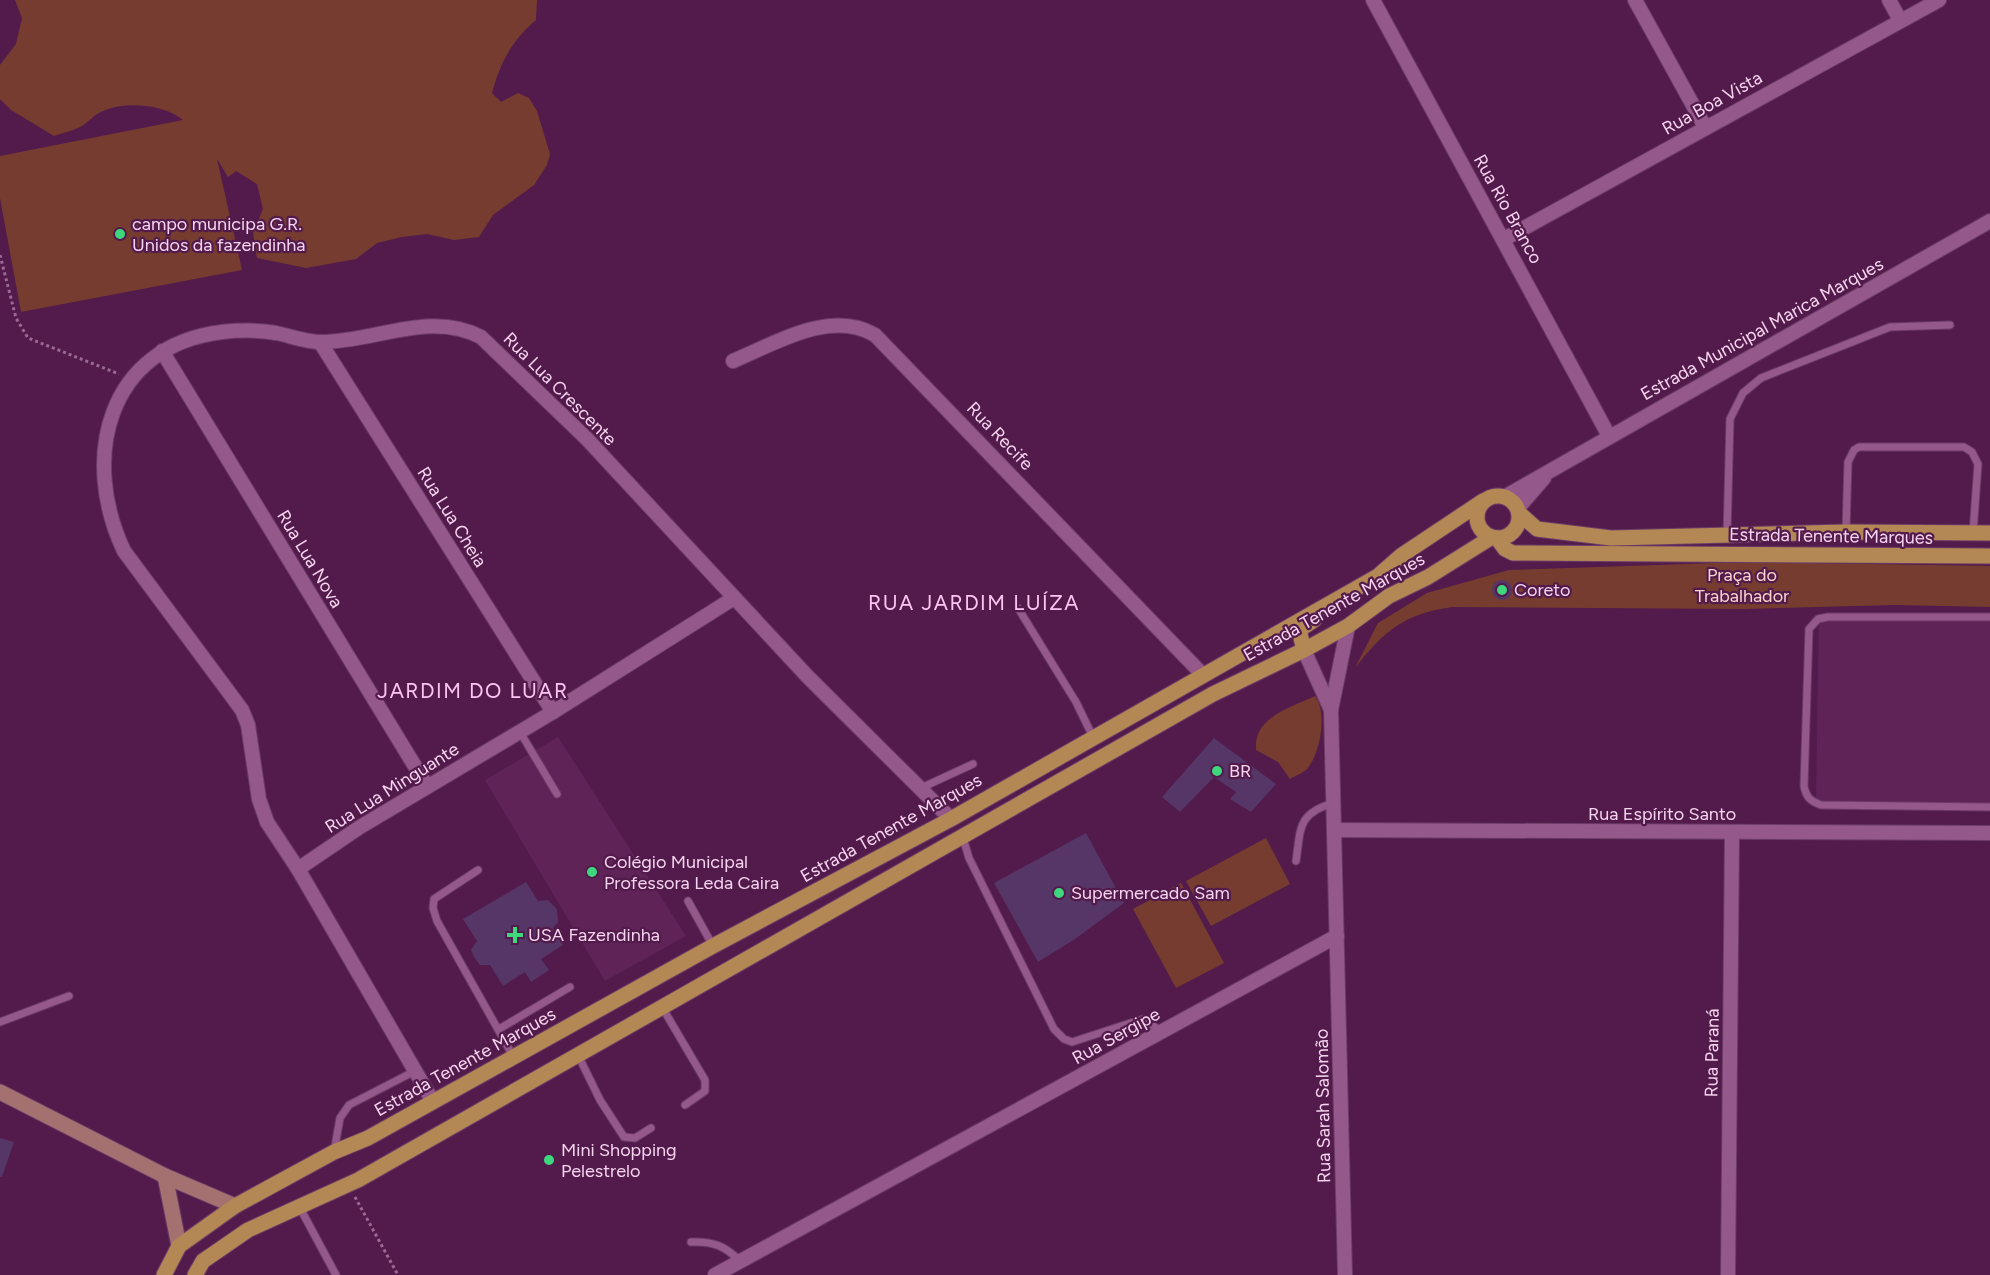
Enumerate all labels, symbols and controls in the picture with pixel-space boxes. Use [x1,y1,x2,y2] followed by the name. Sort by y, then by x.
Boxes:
[1658,66,1766,140] street label: Rua Boa Vista
[1469,150,1547,268] street label: Rua Rio Branco
[132,213,305,256] place label: campo municipa G.R. Unidos da fazendinha
[113,227,127,241] marker: campo municipa G.R. Unidos da fazendinha
[1637,253,1887,405] street label: Estrada Municipal Marica Marques
[499,328,621,450] street label: Rua Lua Crescente
[962,397,1038,475] street label: Rua Recife
[412,463,492,571] street label: Rua Lua Cheia
[272,506,348,612] street label: Rua Lua Nova
[1729,523,1933,549] street label: Estrada Tenente Marques
[1239,548,1429,666] street label: Estrada Tenente Marques
[1695,564,1789,607] park label: Praça do Trabalhador
[1514,579,1571,601] place label: Coreto
[1495,583,1509,597] marker: Coreto
[868,590,1080,615] district label: RUA JARDIM LUÍZA
[377,678,569,703] district label: JARDIM DO LUAR
[321,738,463,838] street label: Rua Lua Minguante
[1229,760,1251,782] place label: BR
[1210,764,1224,778] marker: BR
[796,769,986,887] street label: Estrada Tenente Marques
[1588,803,1736,825] street label: Rua Espírito Santo
[604,851,779,894] place label: Colégio Municipal Professora Leda Caira
[585,865,599,879] marker: Colégio Municipal Professora Leda Caira
[1071,882,1230,904] place label: Supermercado Sam
[1052,886,1066,900] marker: Supermercado Sam
[528,924,660,946] place label: USA Fazendinha
[506,926,524,944] marker: USA Fazendinha
[370,1003,560,1121] street label: Estrada Tenente Marques
[1068,1003,1164,1069] street label: Rua Sergipe
[1700,1008,1724,1098] street label: Rua Paraná
[1311,1029,1335,1183] street label: Rua Sarah Salomão
[561,1139,677,1182] place label: Mini Shopping Pelestrelo
[542,1153,556,1167] marker: Mini Shopping Pelestrelo

